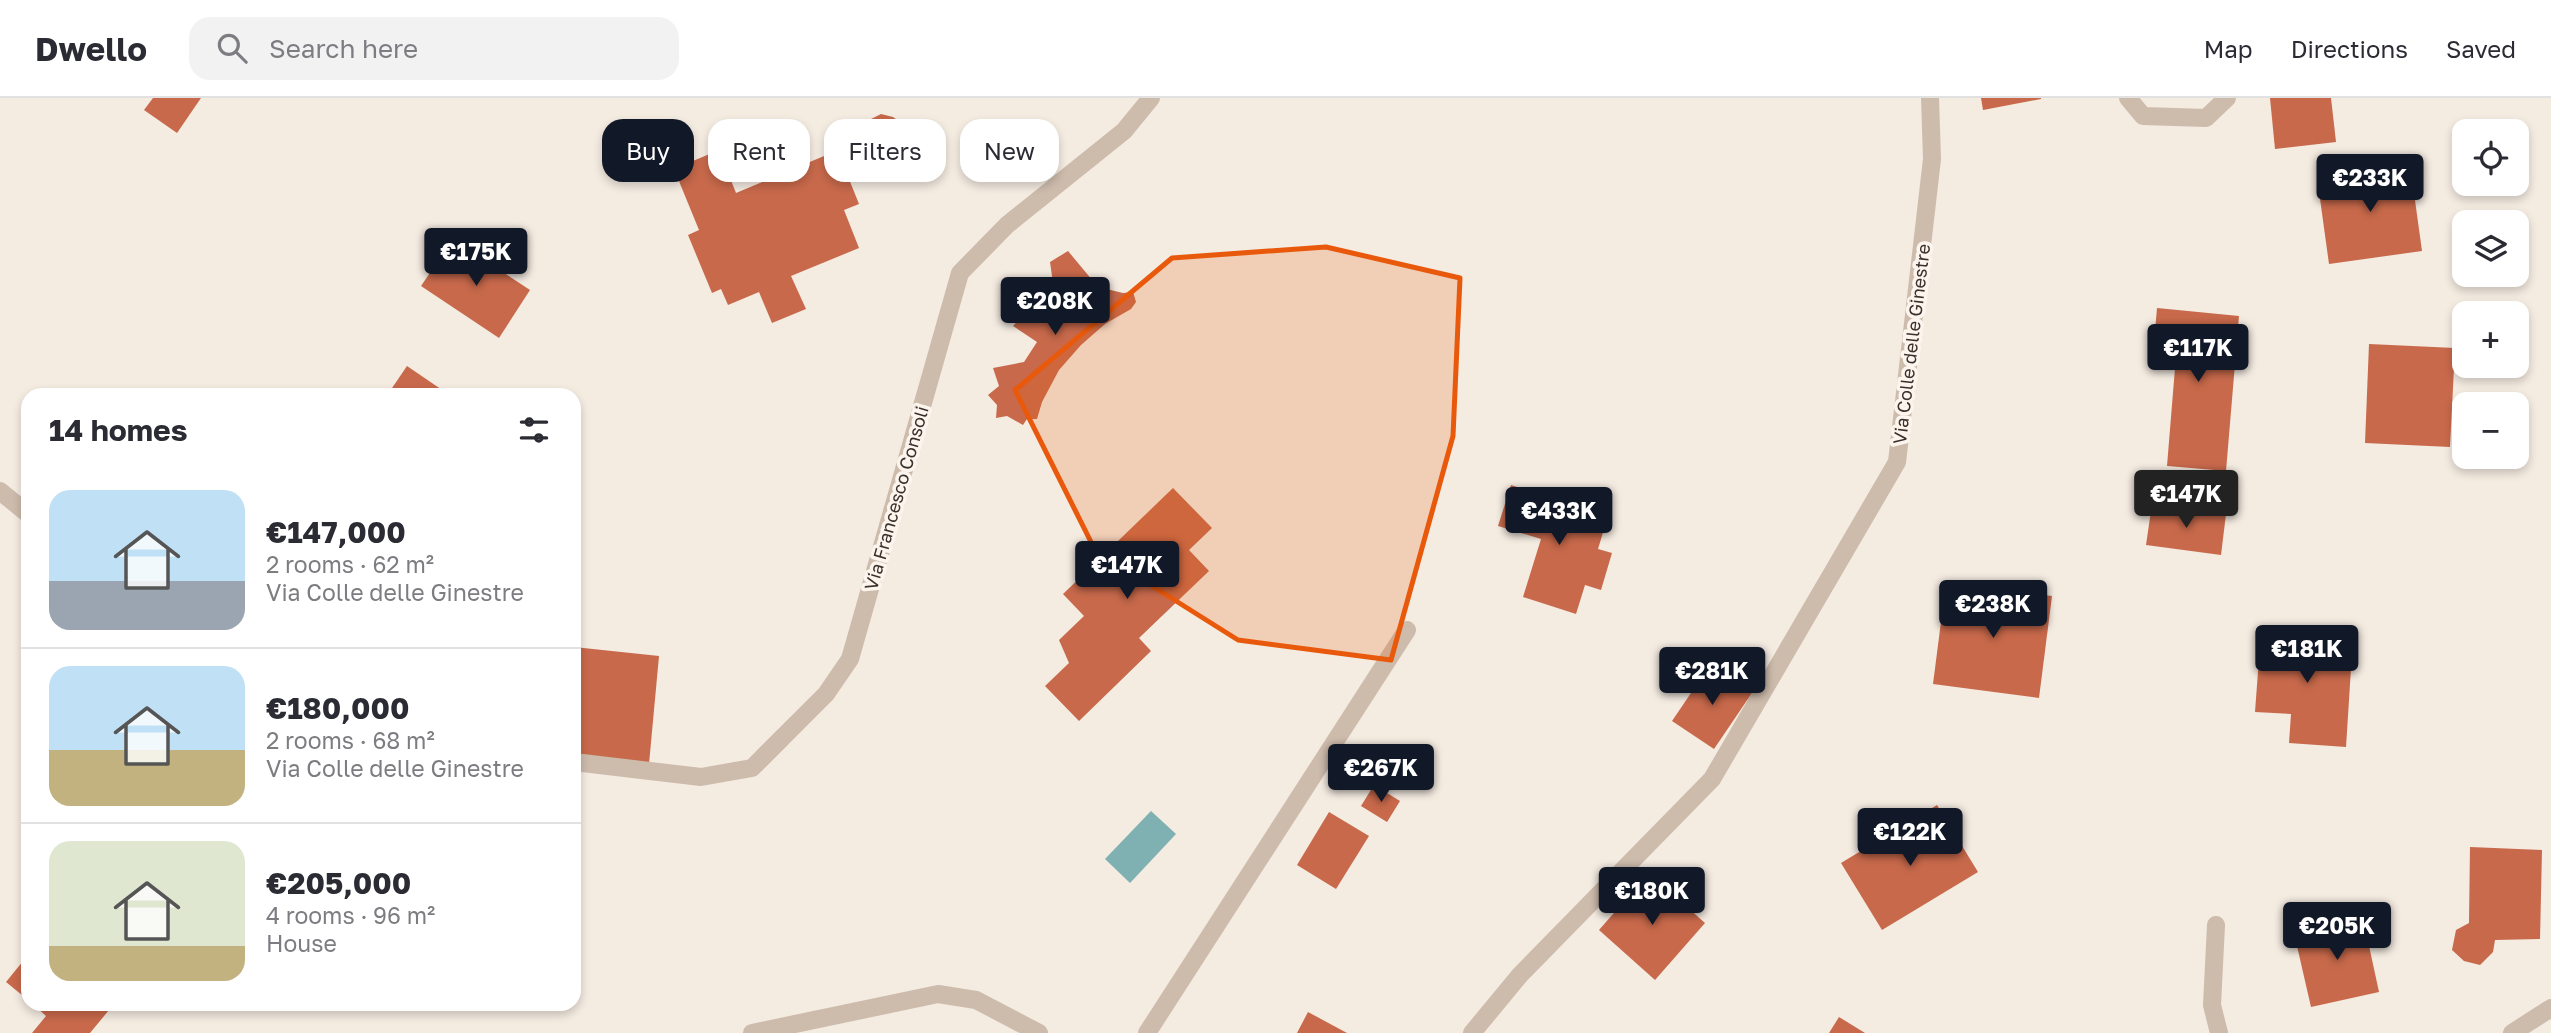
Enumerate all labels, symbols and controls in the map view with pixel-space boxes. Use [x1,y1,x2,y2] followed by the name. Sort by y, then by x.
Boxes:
[189,17,679,80] search box
[35,29,147,68] text: Dwello
[213,29,251,67] icon: search
[269,33,418,64] text: Search here
[2204,34,2253,63] text: Map
[2291,34,2408,63] text: Directions
[2446,34,2516,63] text: Saved
[602,119,694,182] chip: Buy
[708,119,810,182] chip: Rent
[824,119,946,182] chip: Filters
[960,119,1059,182] chip: New
[2452,119,2529,469] map controls
[2452,119,2529,196] button: locate
[2321,155,2419,214] pin: €233K
[2333,163,2407,191] text: €233K
[2452,210,2529,287] button: layers
[427,228,525,288] pin: €175K
[440,237,512,265] text: €175K
[1888,243,1934,445] street label: Via Colle delle Ginestre
[1006,278,1104,337] pin: €208K
[1017,286,1093,314] text: €208K
[2452,301,2529,378] button: +
[2149,324,2247,384] pin: €117K
[2163,333,2233,361] text: €117K
[2452,392,2529,469] button: −
[859,404,933,592] street label: Via Francesco Consoli
[515,411,553,449] icon: filters
[49,412,188,448] text: 14 homes
[2137,470,2235,530] pin: €147K
[2150,479,2222,507] text: €147K
[1510,488,1608,547] pin: €433K
[1521,496,1597,524] text: €433K
[266,514,406,550] text: €147,000
[105,518,189,602] icon: home
[1078,542,1176,601] pin: €147K
[266,550,434,578] text: 2 rooms · 62 m²
[1091,550,1163,578] text: €147K
[266,578,524,606] text: Via Colle delle Ginestre
[1944,580,2042,640] pin: €238K
[1955,589,2031,617] text: €238K
[2258,626,2356,685] pin: €181K
[2271,634,2343,662] text: €181K
[1663,648,1761,707] pin: €281K
[1675,656,1749,684] text: €281K
[266,690,409,726] text: €180,000
[105,694,189,778] icon: home
[266,726,435,754] text: 2 rooms · 68 m²
[1332,744,1430,804] pin: €267K
[1344,753,1418,781] text: €267K
[266,754,524,782] text: Via Colle delle Ginestre
[1861,808,1959,868] pin: €122K
[1874,817,1946,845] text: €122K
[266,865,411,901] text: €205,000
[1603,868,1701,927] pin: €180K
[105,869,189,953] icon: home
[1615,876,1689,904] text: €180K
[266,901,435,929] text: 4 rooms · 96 m²
[2288,902,2386,962] pin: €205K
[2299,911,2375,939] text: €205K
[266,929,337,957] text: House

